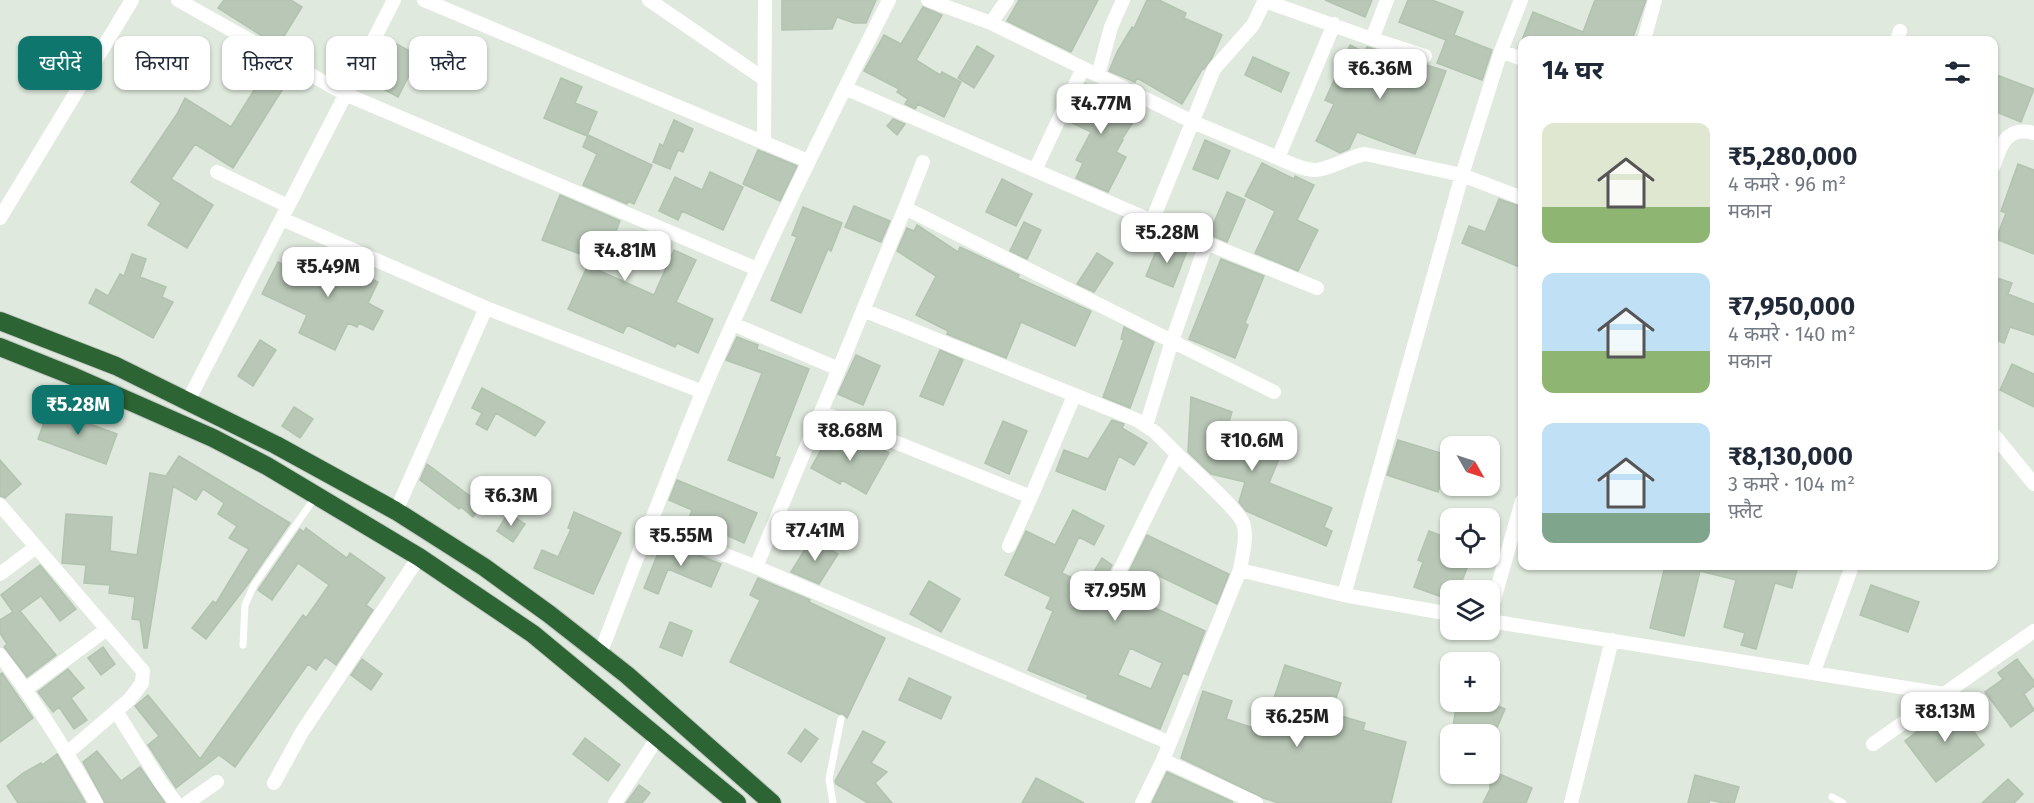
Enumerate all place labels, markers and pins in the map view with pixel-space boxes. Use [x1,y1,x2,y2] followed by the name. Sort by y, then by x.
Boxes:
[1331,49,1429,100] pin: ₹6.36M
[1052,84,1150,135] pin: ₹4.77M
[1118,213,1216,264] pin: ₹5.28M
[576,231,674,282] pin: ₹4.81M
[279,247,377,298] pin: ₹5.49M
[29,385,127,436] pin: ₹5.28M
[801,411,899,462] pin: ₹8.68M
[1203,421,1301,472] pin: ₹10.6M
[469,476,553,527] pin: ₹6.3M
[766,511,864,562] pin: ₹7.41M
[632,516,730,567] pin: ₹5.55M
[1066,571,1164,622] pin: ₹7.95M
[1896,692,1994,743] pin: ₹8.13M
[1248,697,1346,748] pin: ₹6.25M

